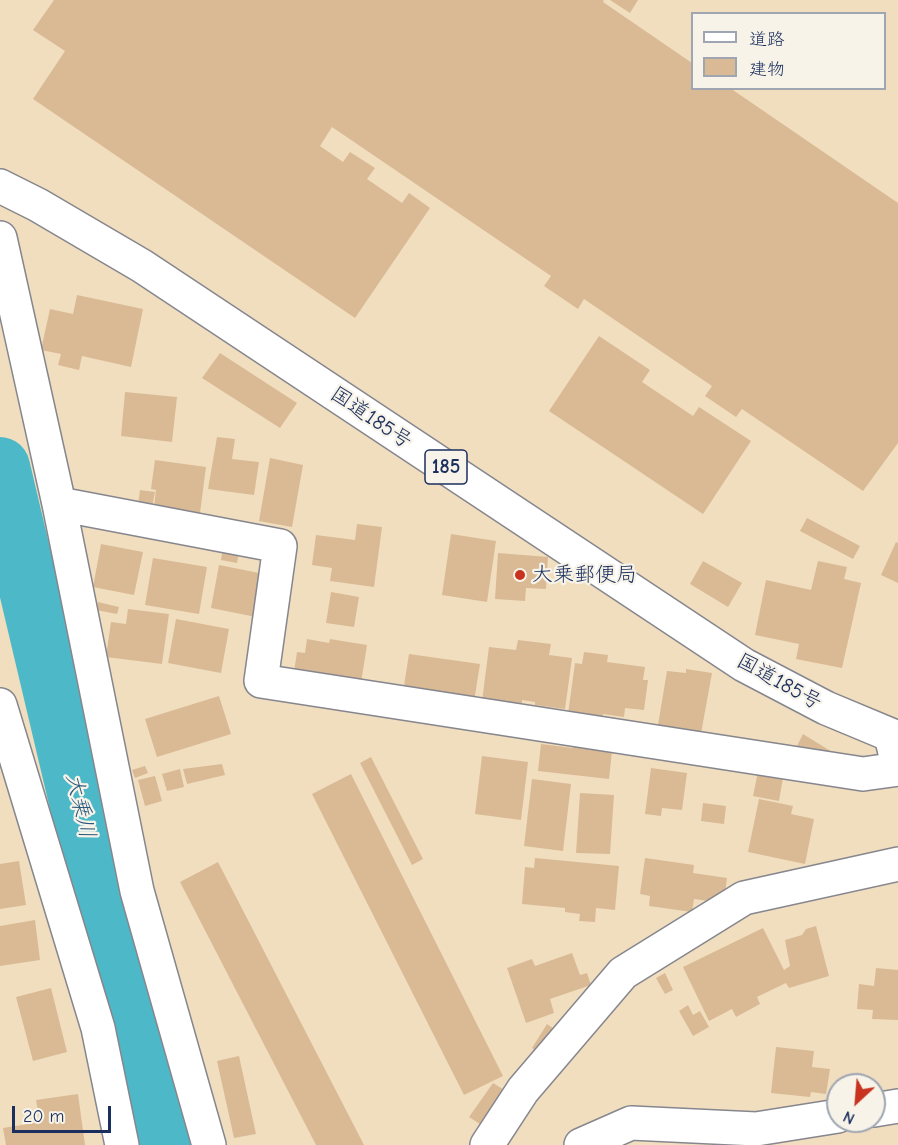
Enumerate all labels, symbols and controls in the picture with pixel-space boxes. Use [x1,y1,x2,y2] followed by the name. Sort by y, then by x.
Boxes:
[691,12,886,90] legend
[749,29,785,50] text: 道路
[749,59,785,80] text: 建物
[325,381,417,455] street label: 国道185号
[425,450,467,484] road number: 185
[532,562,637,588] place label: 大乗郵便局
[513,568,527,582] marker: 大乗郵便局
[732,648,826,716] street label: 国道185号
[60,771,100,841] water label: 大乗川
[826,1073,886,1133] north arrow
[15,1094,114,1132] scale bar
[23,1106,64,1127] text: 20 m
[840,1107,858,1128] text: N

